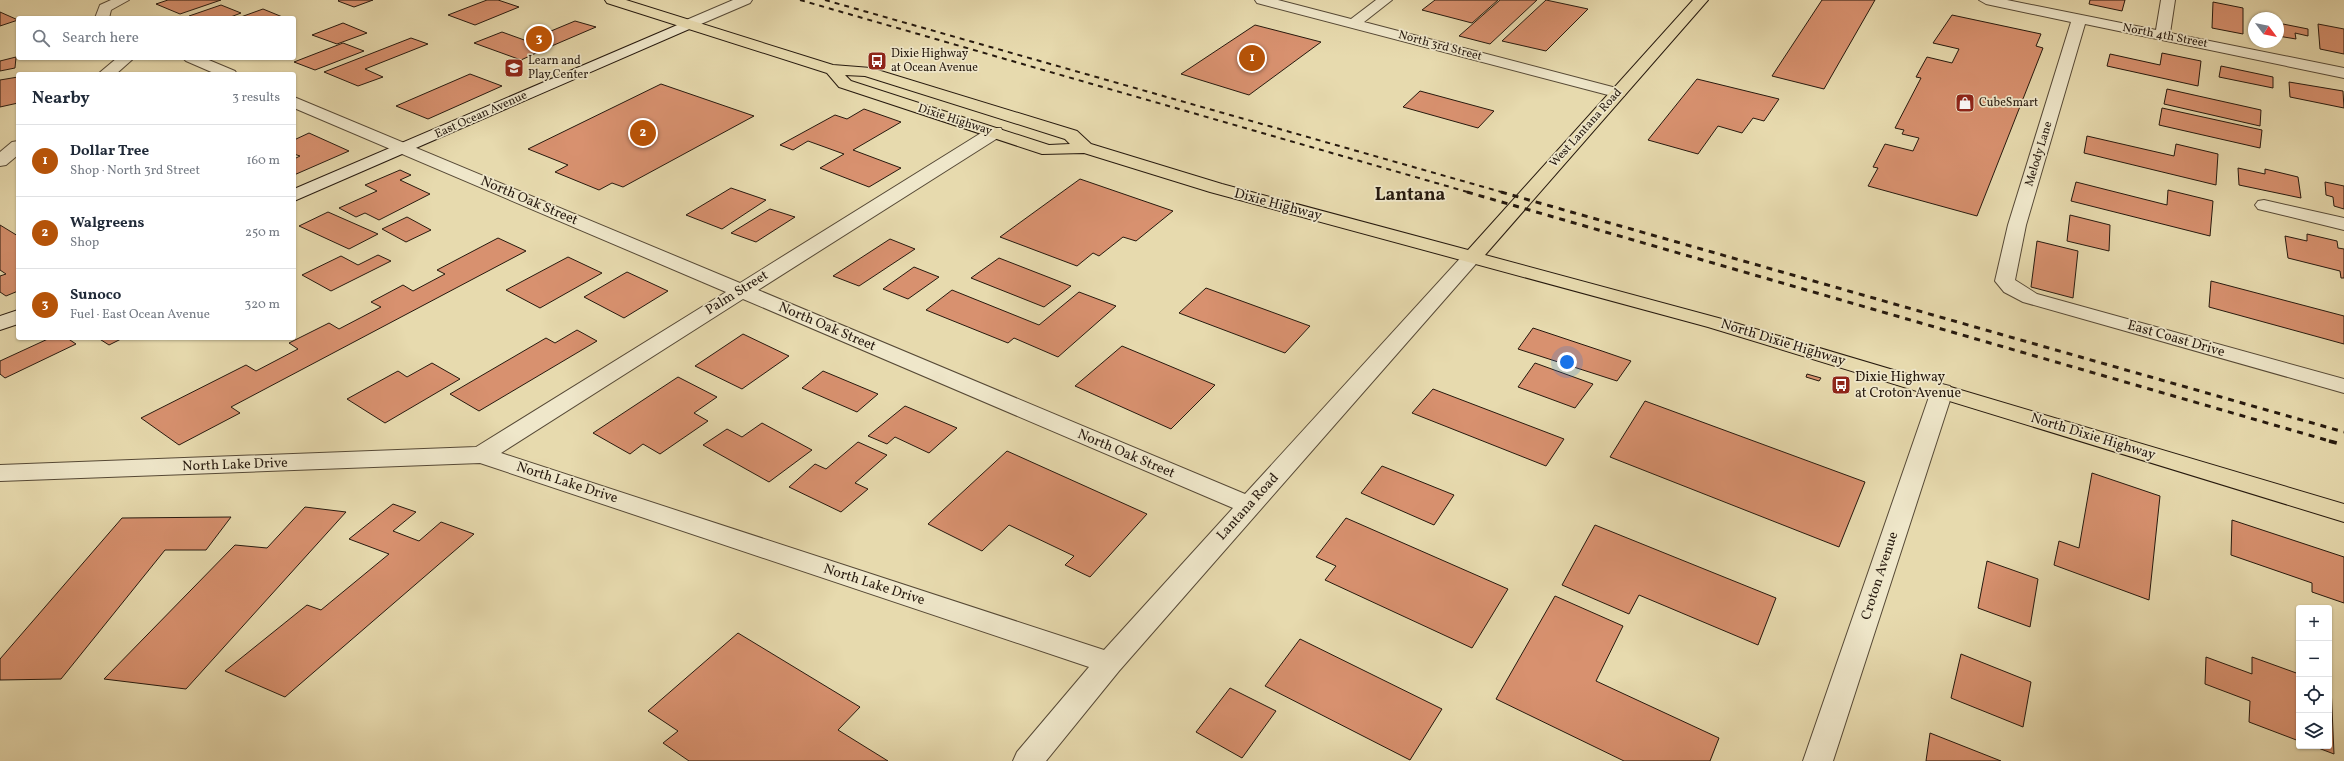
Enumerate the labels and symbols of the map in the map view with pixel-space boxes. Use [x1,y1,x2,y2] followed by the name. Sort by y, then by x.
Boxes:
[2248,12,2284,48] north arrow
[2121,20,2209,52] street label: North 4th Street
[526,24,552,54] pin: 3
[1396,27,1484,65] street label: North 3rd Street
[1239,43,1265,73] pin: 1
[891,46,978,76] place label: Dixie Highway at Ocean Avenue
[866,50,888,72] bus stop icon: Dixie Highway at Ocean Avenue
[528,53,588,83] place label: Learn and Play Center
[503,57,525,79] school or university icon: Learn and Play Center
[1546,85,1626,171] street label: West Lantana Road
[432,87,530,143] street label: East Ocean Avenue
[1954,92,1976,114] shop icon: CubeSmart
[1979,95,2038,111] place label: CubeSmart
[916,100,995,140] street label: Dixie Highway
[630,118,656,148] pin: 2
[2021,119,2057,189] street label: Melody Lane
[477,172,581,230] street label: North Oak Street
[1375,183,1446,208] district label: Lantana
[1232,184,1324,226] street label: Dixie Highway
[702,266,772,320] street label: Palm Street
[775,298,879,356] street label: North Oak Street
[1718,315,1848,371] street label: North Dixie Highway
[2125,316,2227,362] street label: East Coast Drive
[1557,352,1577,372] your location
[1855,368,1961,403] place label: Dixie Highway at Croton Avenue
[1830,374,1852,396] bus stop icon: Dixie Highway at Croton Avenue
[2028,409,2158,465] street label: North Dixie Highway
[1074,425,1178,483] street label: North Oak Street
[182,454,288,476] street label: North Lake Drive
[514,458,621,508] street label: North Lake Drive
[1213,469,1283,545] street label: Lantana Road
[1857,529,1903,623] street label: Croton Avenue
[821,560,928,610] street label: North Lake Drive

